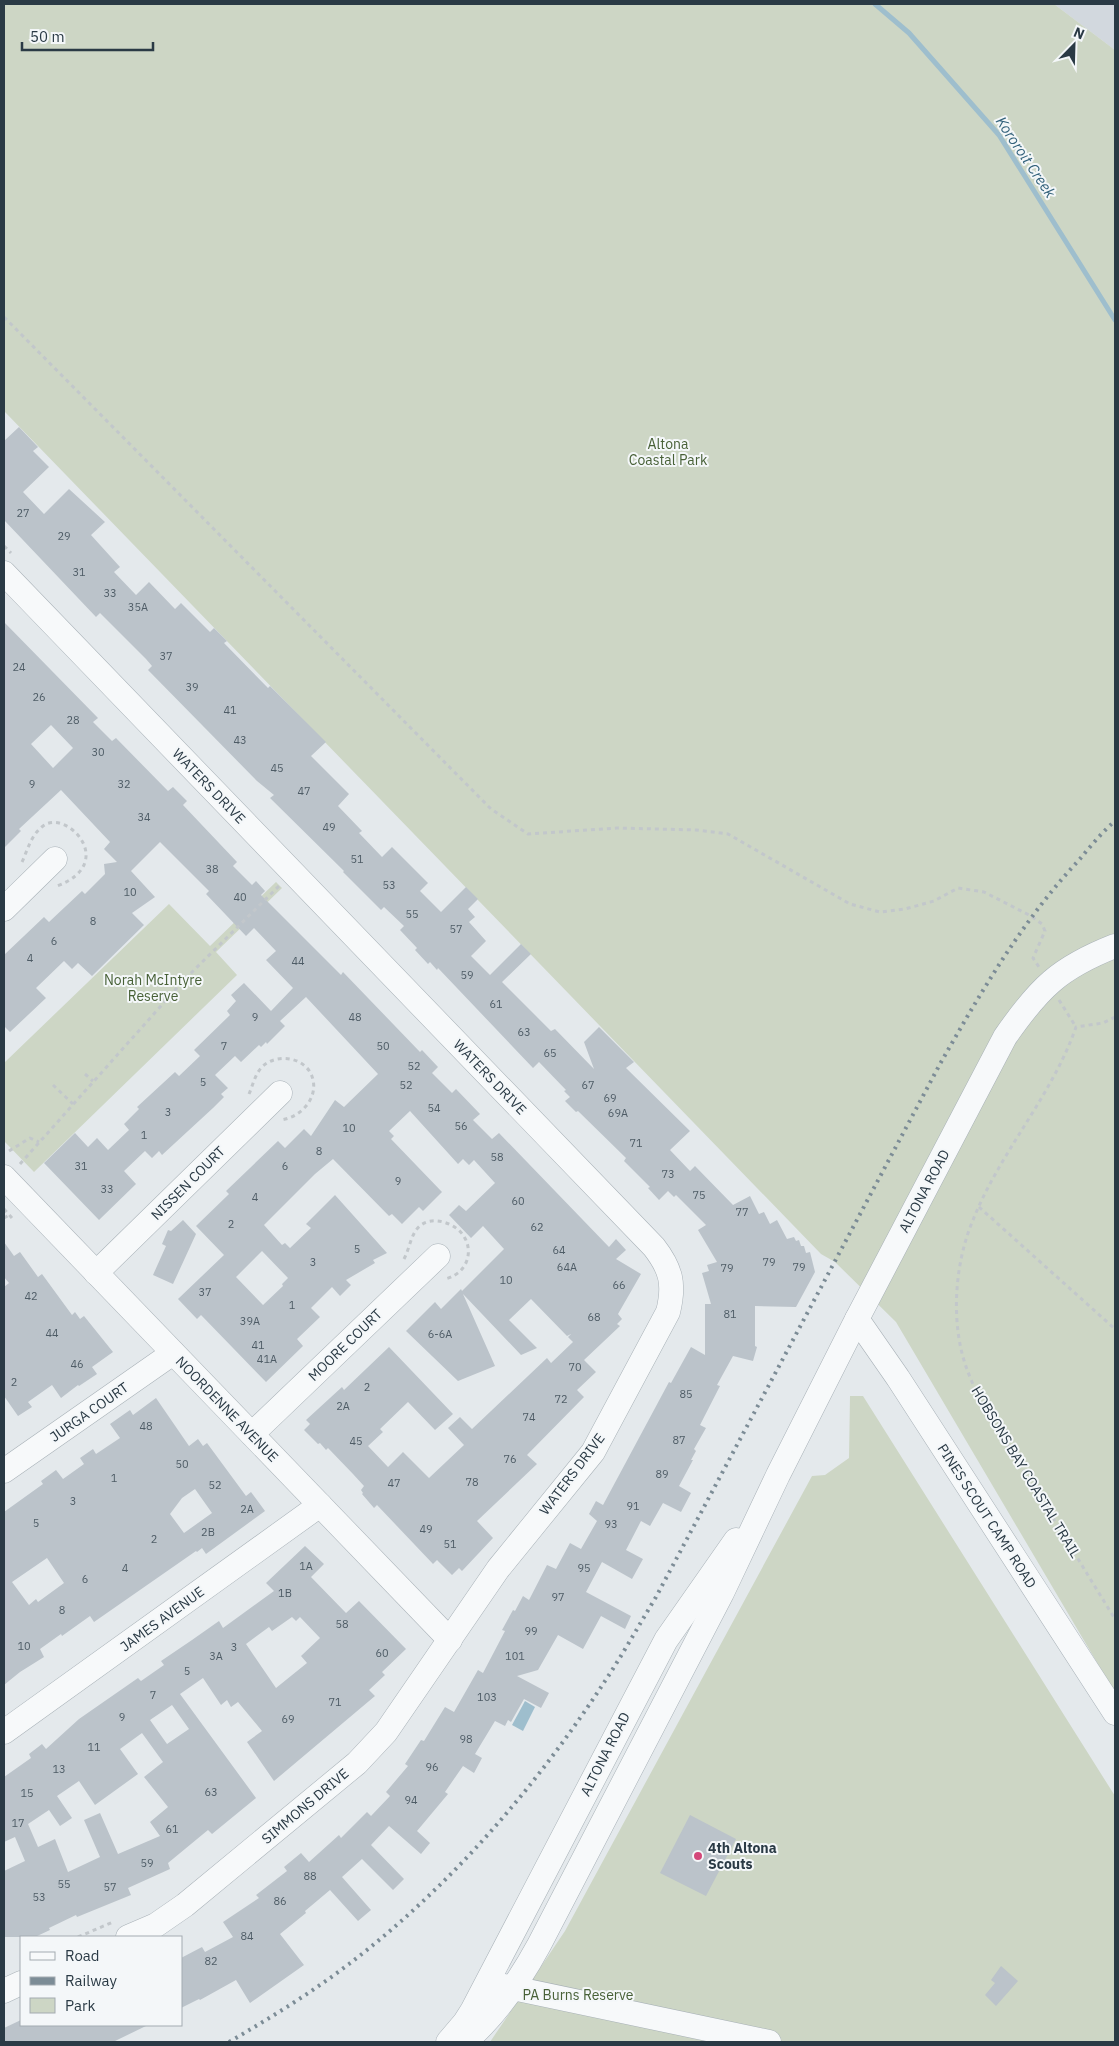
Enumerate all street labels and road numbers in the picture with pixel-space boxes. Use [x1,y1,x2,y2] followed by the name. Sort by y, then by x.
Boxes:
[169,745,249,827] street label: WATERS DRIVE
[450,1036,530,1118] street label: WATERS DRIVE
[147,1142,229,1224] street label: NISSEN COURT
[895,1146,953,1236] street label: ALTONA ROAD
[304,1305,386,1385] street label: MOORE COURT
[172,1352,282,1466] street label: NOORDENNE AVENUE
[46,1378,132,1446] street label: JURGA COURT
[967,1383,1085,1561] street label: HOBSONS BAY COASTAL TRAIL
[535,1430,609,1518] street label: WATERS DRIVE
[934,1440,1040,1592] street label: PINES SCOUT CAMP ROAD
[116,1582,208,1656] street label: JAMES AVENUE
[576,1709,634,1799] street label: ALTONA ROAD
[258,1764,352,1848] street label: SIMMONS DRIVE

